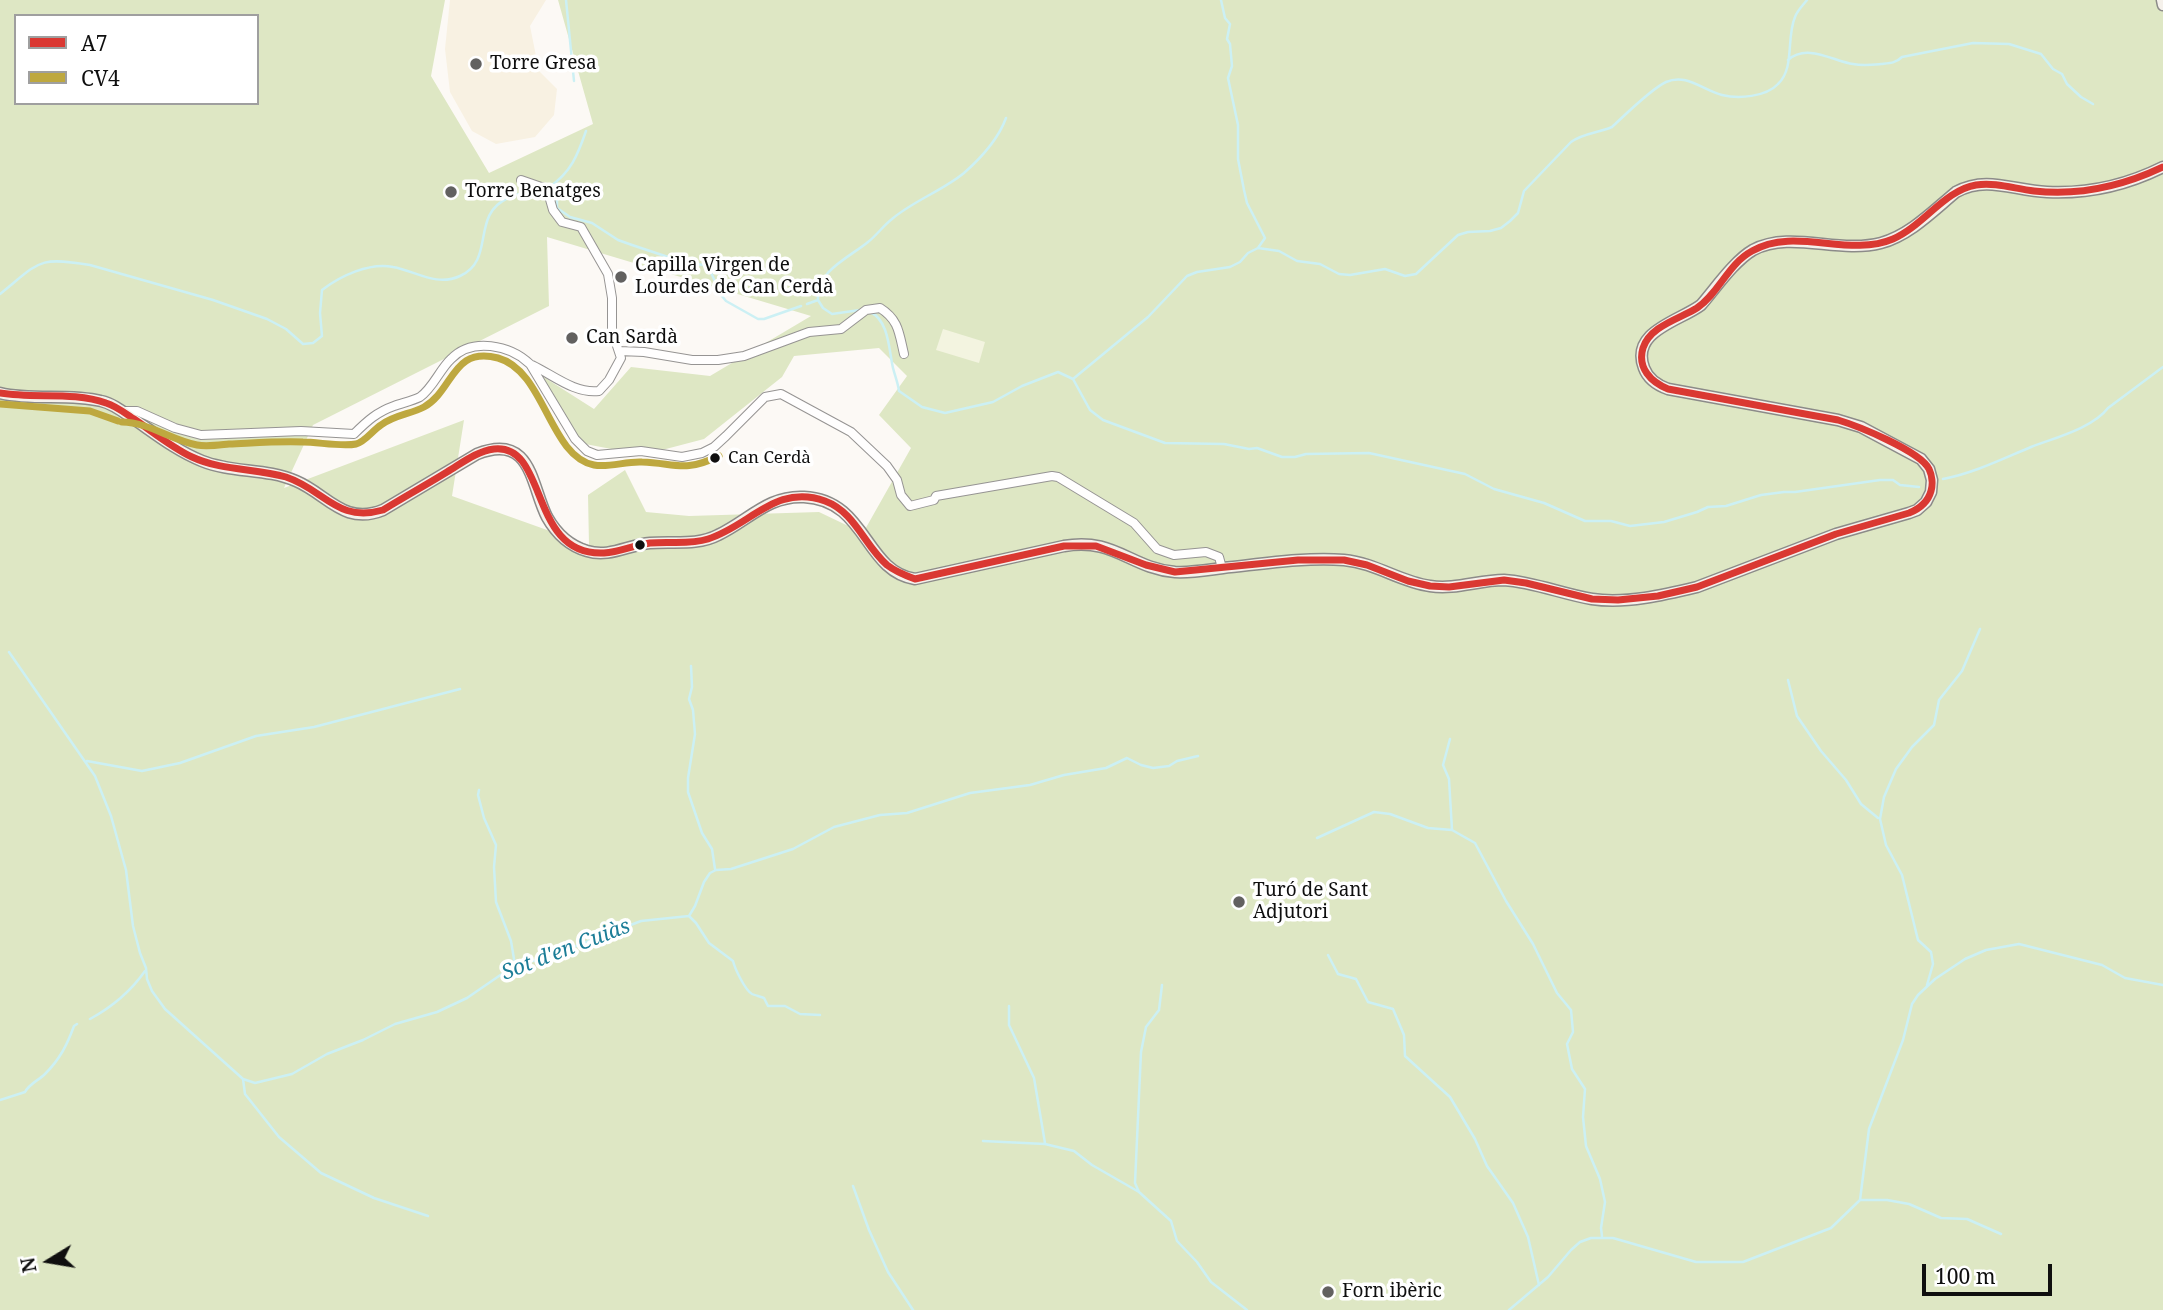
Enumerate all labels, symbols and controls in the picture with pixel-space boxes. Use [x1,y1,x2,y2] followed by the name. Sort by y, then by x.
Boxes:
[14,14,259,105] legend
[81,29,108,57] text: A7
[490,53,597,75] place label: Torre Gresa
[468,56,484,72] marker: Torre Gresa
[81,64,120,92] text: CV4
[465,181,601,203] place label: Torre Benatges
[443,184,459,200] marker: Torre Benatges
[635,255,834,299] place label: Capilla Virgen de Lourdes de Can Cerdà
[613,269,629,285] marker: Capilla Virgen de Lourdes de Can Cerdà
[586,327,678,349] place label: Can Sardà
[564,330,580,346] marker: Can Sardà
[728,448,811,468] place label: Can Cerdà
[708,451,722,465] marker: Can Cerdà
[633,538,647,552] unlabelled marker
[1253,880,1368,924] place label: Turó de Sant Adjutori
[1231,894,1247,910] marker: Turó de Sant Adjutori
[498,914,634,986] water label: Sot d'en Cuiàs
[14,1226,84,1296] north arrow
[1925,1250,2054,1294] scale bar
[14,1255,43,1275] text: N
[1935,1262,1996,1290] text: 100 m
[1342,1281,1442,1303] place label: Forn ibèric
[1320,1284,1336,1300] marker: Forn ibèric

